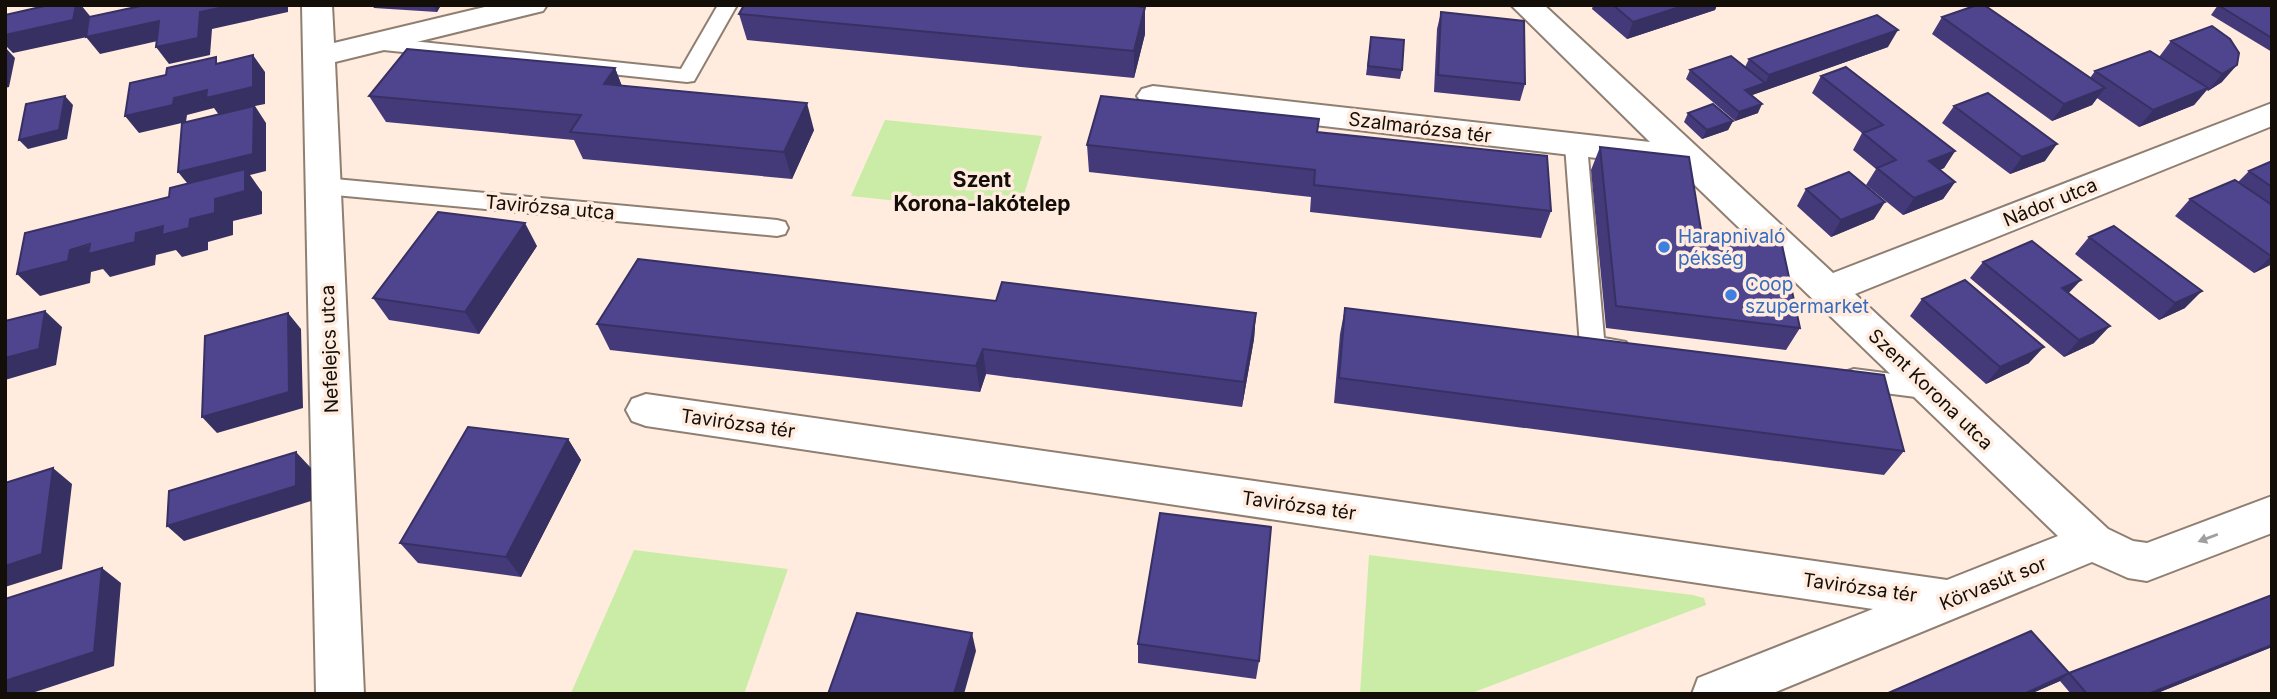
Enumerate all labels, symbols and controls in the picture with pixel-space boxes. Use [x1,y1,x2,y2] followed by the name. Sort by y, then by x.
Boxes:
[1347,107,1493,148] street label: Szalmarózsa tér
[893,167,1071,216] district label: Szent Korona-lakótelep
[2000,173,2101,232] street label: Nádor utca
[484,190,616,225] street label: Tavirózsa utca
[1678,225,1785,270] place label: Harapnivaló pékség
[1656,239,1672,255] marker: Harapnivaló pékség
[1745,273,1869,318] place label: Coop szupermarket
[316,284,343,414] street label: Nefelejcs utca
[1723,287,1739,303] marker: Coop szupermarket
[1864,324,1998,455] street label: Szent Korona utca
[679,404,797,443] street label: Tavirózsa tér
[1240,486,1358,525] street label: Tavirózsa tér
[2197,533,2218,544] one-way arrow
[1936,552,2050,615] street label: Körvasút sor
[1801,568,1919,607] street label: Tavirózsa tér

